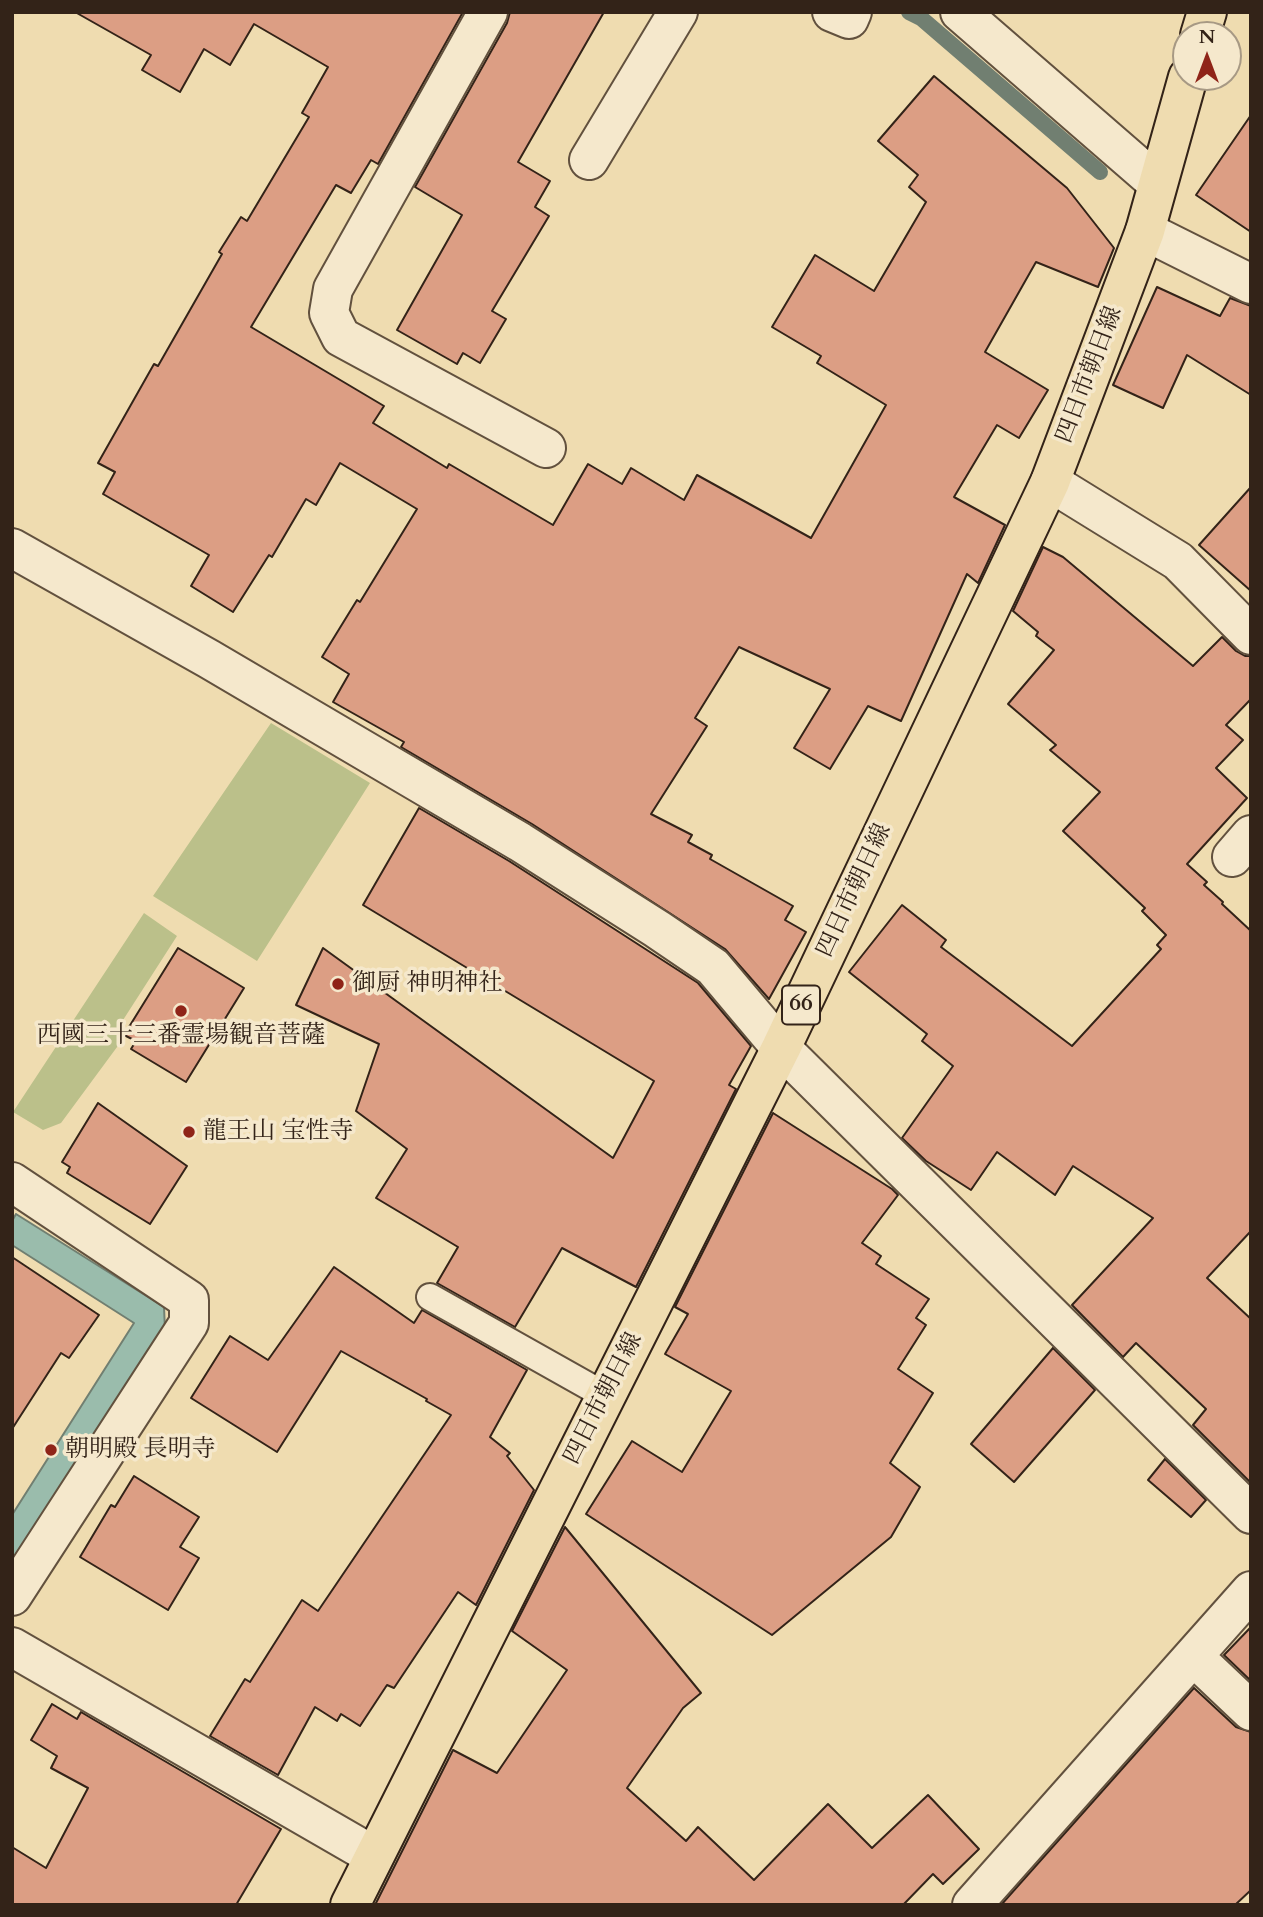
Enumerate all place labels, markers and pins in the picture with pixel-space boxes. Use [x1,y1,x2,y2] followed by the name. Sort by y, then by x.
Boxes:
[352,970,502,998] place label: 御厨 神明神社
[330,976,346,992] marker: 御厨 神明神社
[173,1003,189,1019] marker: 西國三十三番霊場観音菩薩
[37,1022,325,1050] place label: 西國三十三番霊場観音菩薩
[203,1118,353,1146] place label: 龍王山 宝性寺
[181,1124,197,1140] marker: 龍王山 宝性寺
[65,1436,215,1464] place label: 朝明殿 長明寺
[43,1442,59,1458] marker: 朝明殿 長明寺

